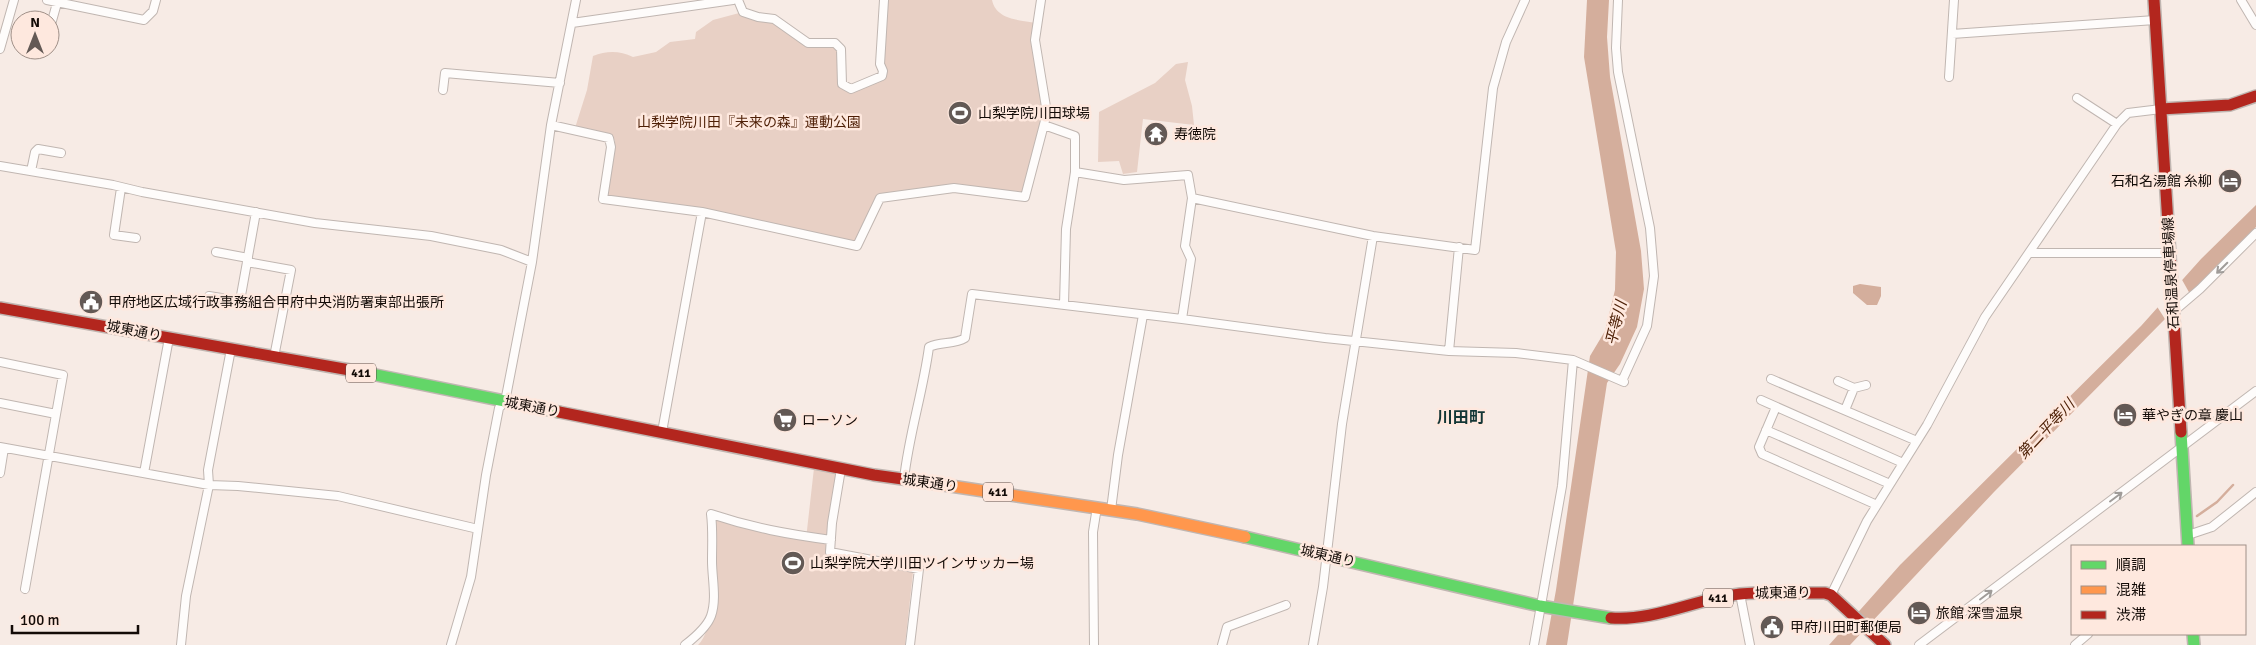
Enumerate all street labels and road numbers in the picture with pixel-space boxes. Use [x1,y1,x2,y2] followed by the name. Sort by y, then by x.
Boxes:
[2160,217,2182,329] street label: 石和温泉停車場線
[105,317,163,345] street label: 城東通り
[346,363,376,382] road number: 411
[503,393,561,421] street label: 城東通り
[901,471,959,495] street label: 城東通り
[983,482,1013,502] road number: 411
[1299,541,1357,571] street label: 城東通り
[1755,584,1811,602] street label: 城東通り
[1703,588,1733,608] road number: 411

